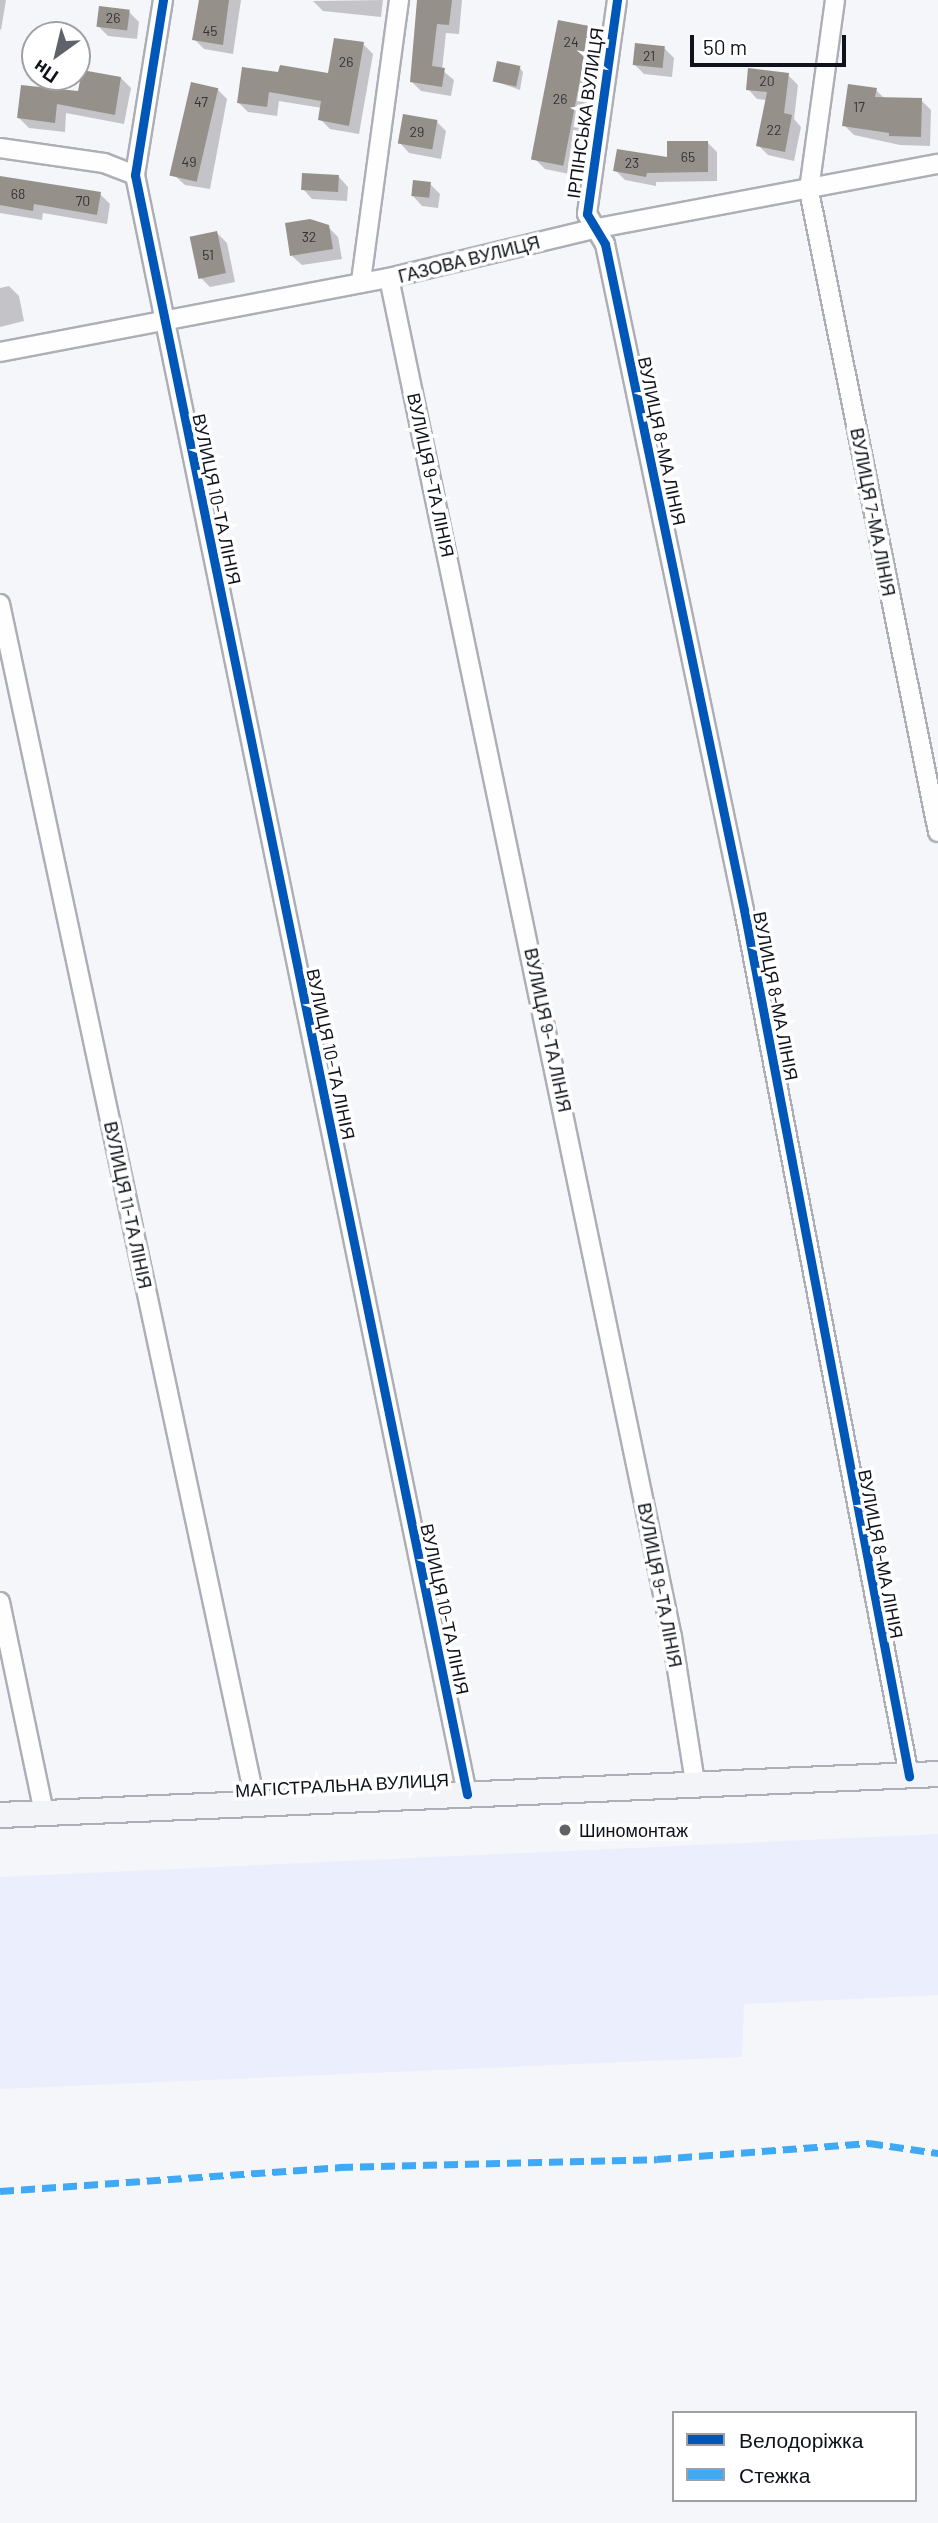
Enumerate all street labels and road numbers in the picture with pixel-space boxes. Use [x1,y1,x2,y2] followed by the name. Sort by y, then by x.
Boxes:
[562,26,608,200] street label: ІРПІНСЬКА ВУЛИЦЯ
[396,231,542,287] street label: ГАЗОВА ВУЛИЦЯ
[634,355,690,527] street label: ВУЛИЦЯ 8-МА ЛІНІЯ
[403,391,459,559] street label: ВУЛИЦЯ 9-ТА ЛІНІЯ
[188,412,246,586] street label: ВУЛИЦЯ 10-ТА ЛІНІЯ
[846,426,900,598] street label: ВУЛИЦЯ 7-МА ЛІНІЯ
[749,910,803,1082] street label: ВУЛИЦЯ 8-МА ЛІНІЯ
[520,946,576,1114] street label: ВУЛИЦЯ 9-ТА ЛІНІЯ
[302,967,360,1141] street label: ВУЛИЦЯ 10-ТА ЛІНІЯ
[100,1119,156,1291] street label: ВУЛИЦЯ 11-ТА ЛІНІЯ
[854,1468,908,1640] street label: ВУЛИЦЯ 8-МА ЛІНІЯ
[633,1501,687,1669] street label: ВУЛИЦЯ 9-ТА ЛІНІЯ
[416,1522,474,1696] street label: ВУЛИЦЯ 10-ТА ЛІНІЯ
[235,1769,449,1801] street label: МАГІСТРАЛЬНА ВУЛИЦЯ

